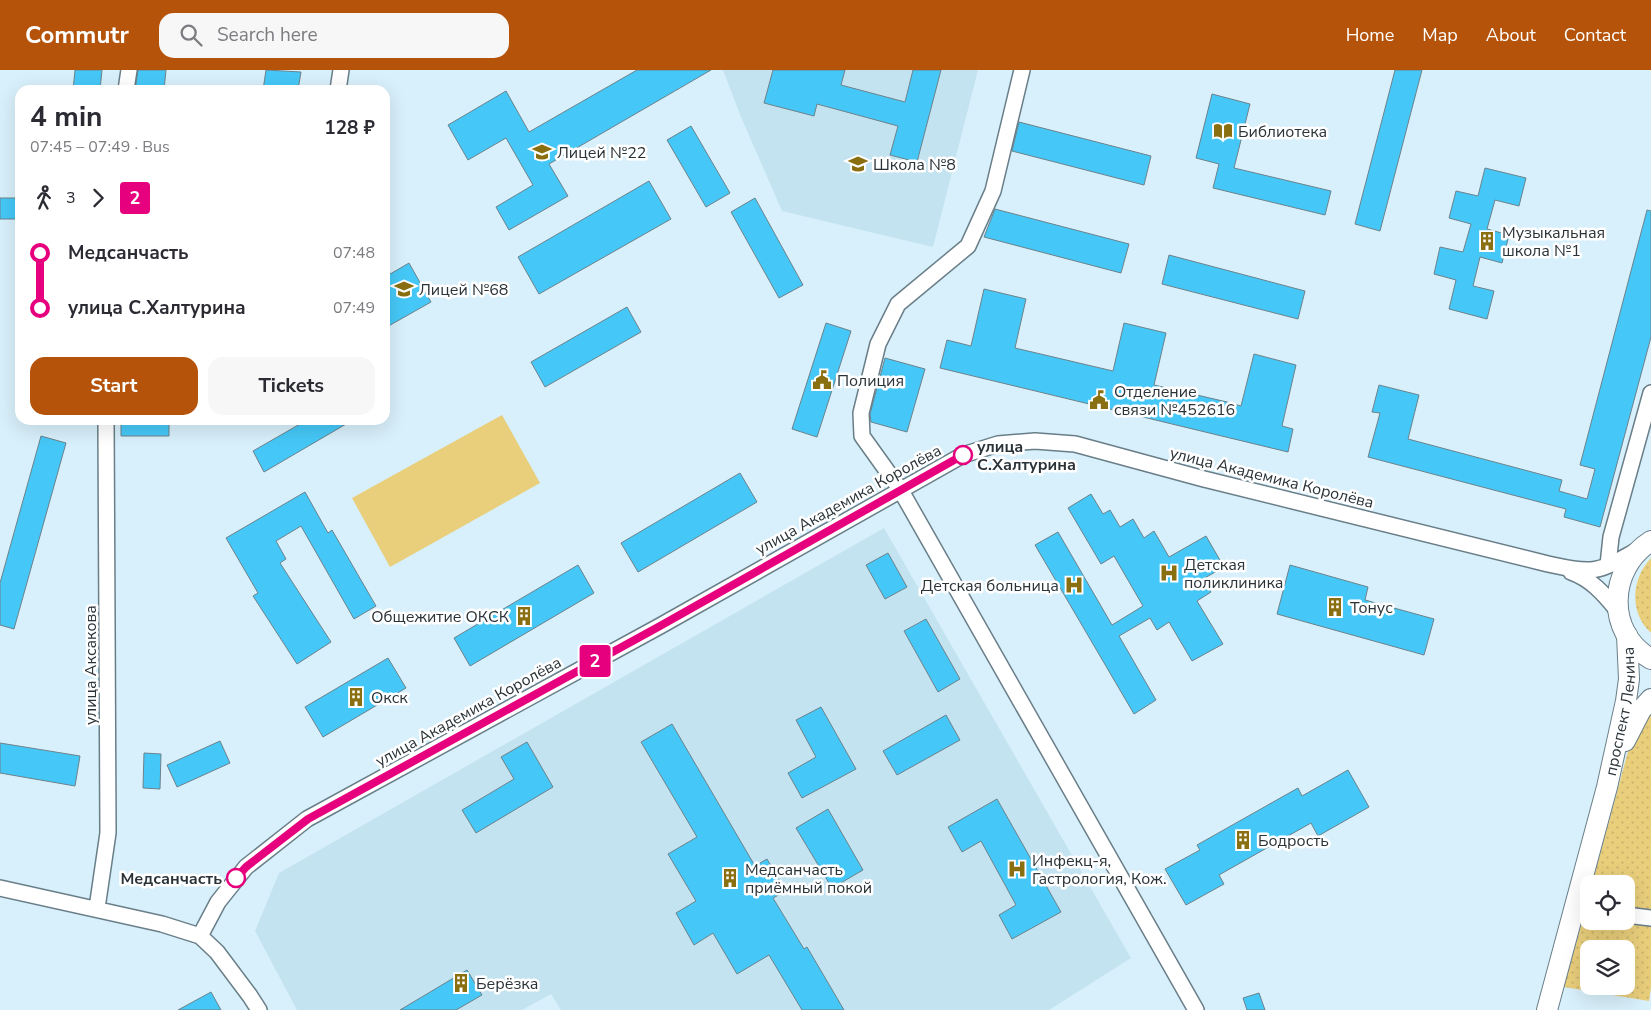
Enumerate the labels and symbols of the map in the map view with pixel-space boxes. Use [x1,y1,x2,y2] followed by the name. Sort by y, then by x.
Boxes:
[1212,120,1234,142] library icon: Библиотека
[1238,121,1327,143] place label: Библиотека
[531,141,553,163] school or university icon: Лицей №22
[557,142,646,164] place label: Лицей №22
[847,153,869,175] school or university icon: Школа №8
[873,154,956,176] place label: Школа №8
[1502,222,1605,262] place label: Музыкальная школа №1
[1476,230,1498,252] building icon: Музыкальная школа №1
[393,278,415,300] school or university icon: Лицей №68
[419,279,508,301] place label: Лицей №68
[811,369,833,391] public building icon: Полиция
[837,370,904,392] place label: Полиция
[1114,381,1235,421] place label: Отделение связи №452616
[1088,389,1110,411] public building icon: Отделение связи №452616
[977,436,1076,476] place label: улица С.Халтурина
[752,439,945,560] street label: улица Академика Королёва
[1167,442,1376,514] street label: улица Академика Королёва
[953,445,973,465] marker: улица С.Халтурина
[1184,554,1284,594] place label: Детская поликлиника
[1158,562,1180,584] hospital icon: Детская поликлиника
[1063,574,1085,596] hospital icon: Детская больница
[921,575,1059,597] place label: Детская больница
[1324,596,1346,618] building icon: Тонус
[1350,597,1393,619] place label: Тонус
[80,605,102,725] street label: улица Аксакова
[513,605,535,627] building icon: Общежитие ОКСК
[371,606,510,628] place label: Общежитие ОКСК
[579,645,611,677] line badge: 2
[1600,646,1642,778] street label: проспект Ленина
[372,651,565,772] street label: улица Академика Королёва
[345,686,367,708] building icon: Окск
[371,687,408,709] place label: Окск
[1232,829,1254,851] building icon: Бодрость
[1258,830,1329,852] place label: Бодрость
[1032,850,1167,890] place label: Инфекц-я, Гастрология, Кож.
[1006,858,1028,880] hospital icon: Инфекц-я, Гастрология, Кож.
[745,859,872,899] place label: Медсанчасть приёмный покой
[719,867,741,889] building icon: Медсанчасть приёмный покой
[120,868,222,890] place label: Медсанчасть
[226,868,246,888] marker: Медсанчасть
[450,972,472,994] building icon: Берёзка
[476,973,538,995] place label: Берёзка

